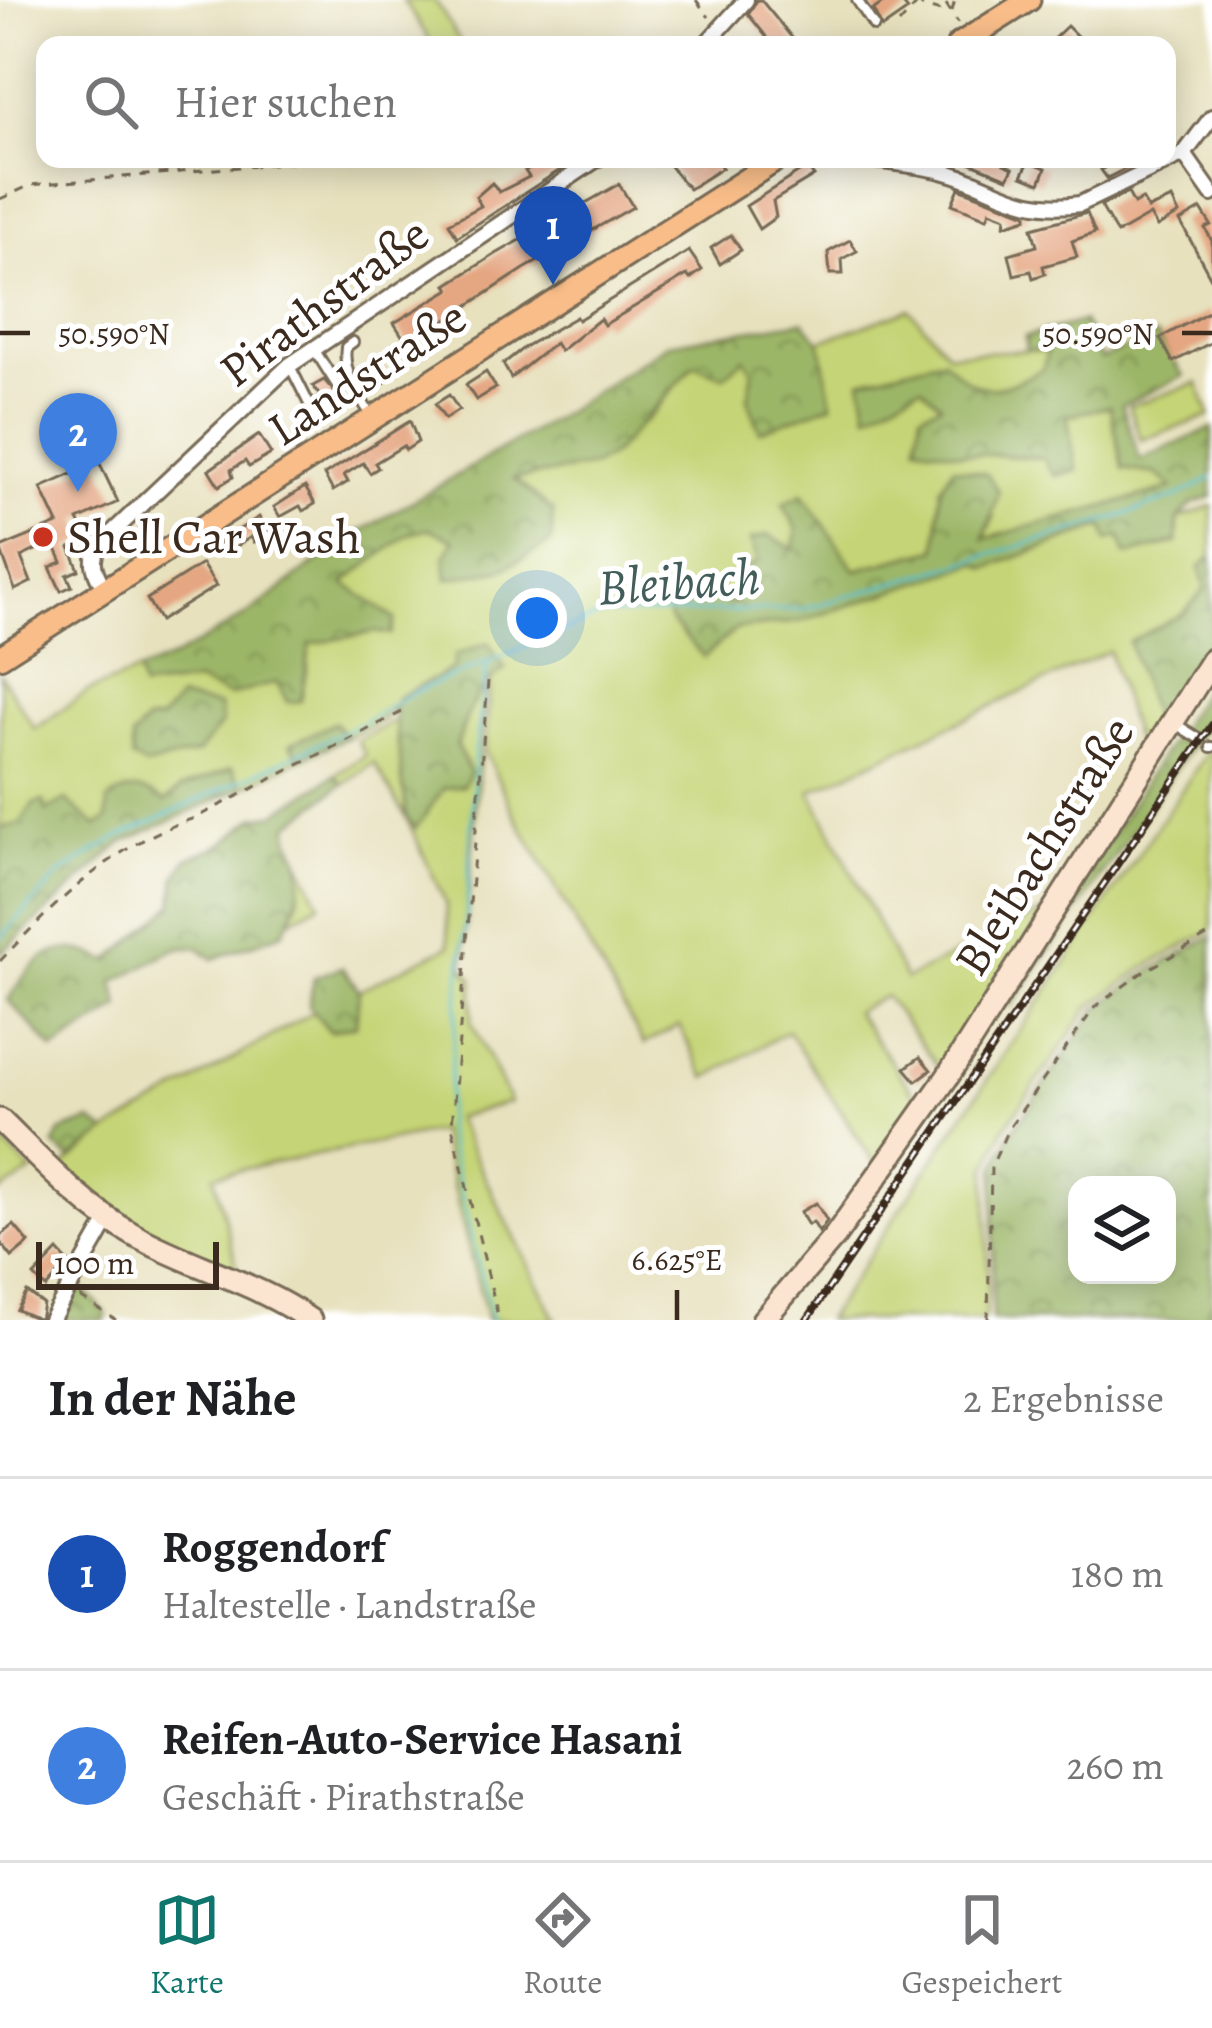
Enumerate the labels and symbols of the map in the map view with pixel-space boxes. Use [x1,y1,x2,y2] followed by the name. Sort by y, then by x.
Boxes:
[514,186,592,285] pin: 1
[206,201,442,403] street label: Pirathstraße
[255,284,479,462] street label: Landstraße
[58,314,170,354] text: 50.590°N
[1042,314,1154,354] text: 50.590°N
[39,393,117,492] pin: 2
[67,504,361,570] place label: Shell Car Wash
[30,524,56,550] marker: Shell Car Wash
[595,541,763,623] water label: Bleibach
[507,588,567,648] your location
[938,704,1150,988] street label: Bleibachstraße
[36,1236,219,1289] scale bar
[632,1240,722,1280] text: 6.625°E

